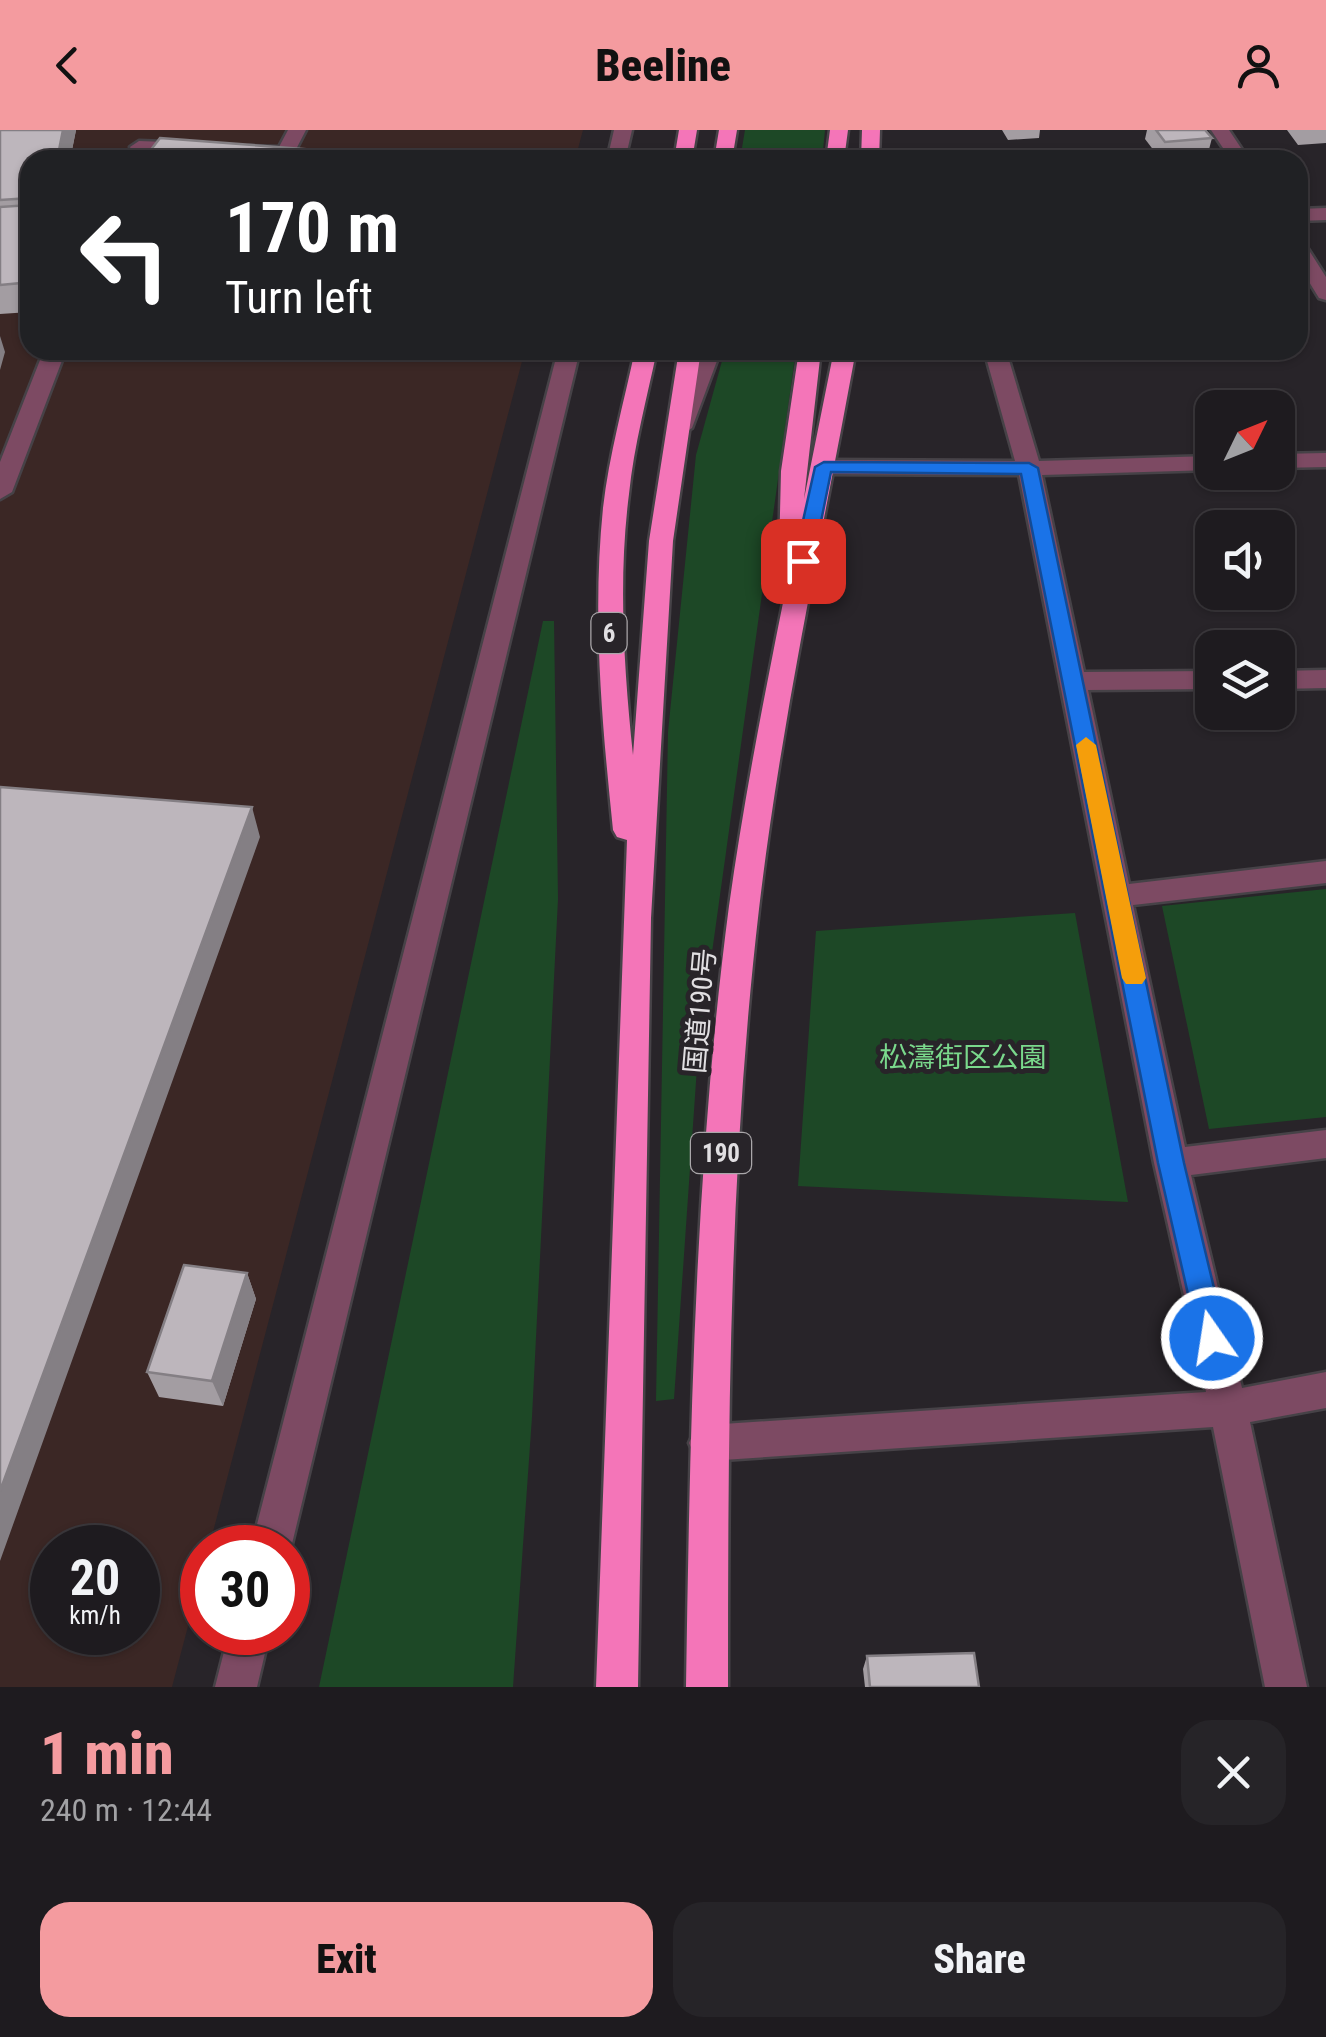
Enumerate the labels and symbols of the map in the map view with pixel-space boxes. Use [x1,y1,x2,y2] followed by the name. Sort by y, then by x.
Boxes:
[1195,390,1295,490] north arrow
[761,519,846,604] pin
[592,613,626,653] road number: 6
[678,947,722,1075] street label: 国道190号
[879,1041,1047,1074] park label: 松濤街区公園
[691,1133,751,1173] road number: 190
[1160,1286,1264,1390] position arrow
[180,1525,310,1655] speed limit sign: 30

